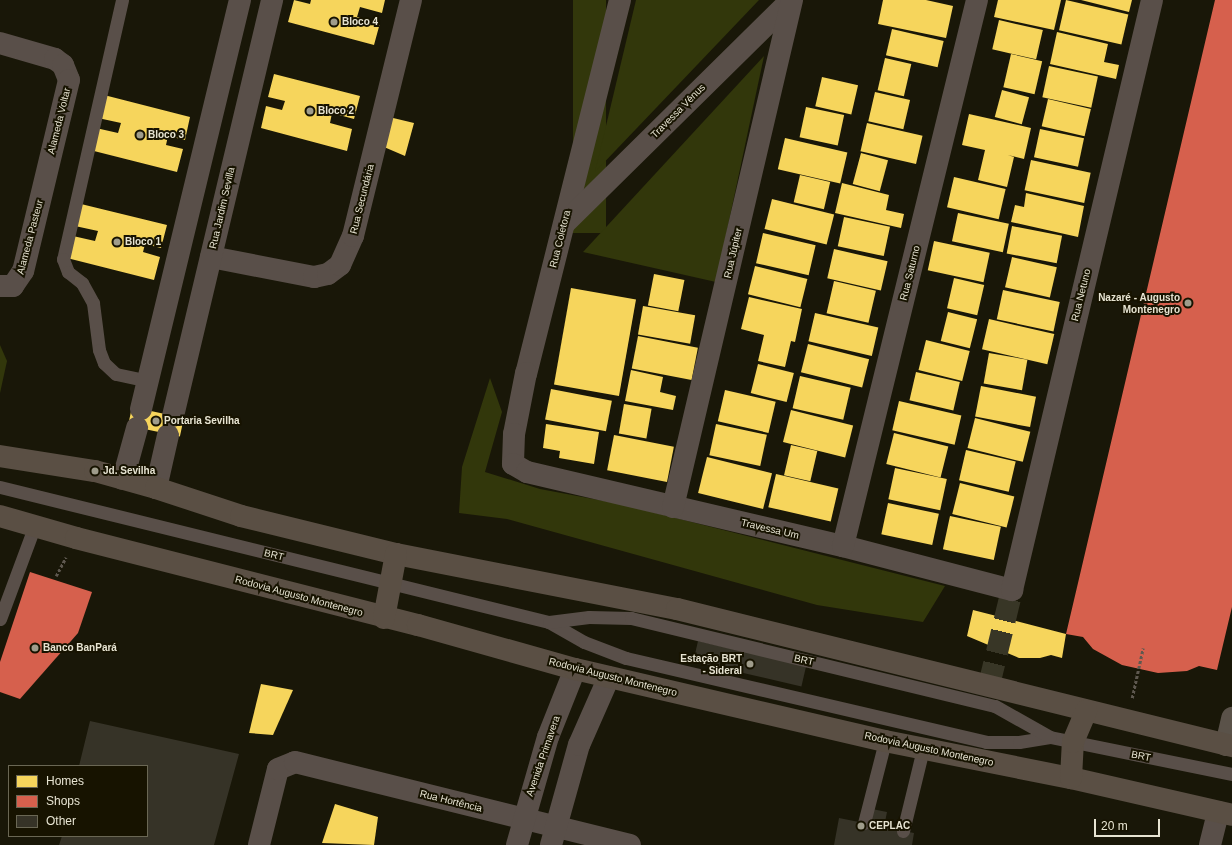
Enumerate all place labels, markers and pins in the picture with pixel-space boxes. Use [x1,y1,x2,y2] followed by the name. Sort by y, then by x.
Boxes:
[342,16,378,28] place label: Bloco 4
[329,17,339,27] marker: Bloco 4
[318,105,354,117] place label: Bloco 2
[305,106,315,116] marker: Bloco 2
[148,129,184,141] place label: Bloco 3
[135,130,145,140] marker: Bloco 3
[125,236,161,248] place label: Bloco 1
[112,237,122,247] marker: Bloco 1
[1098,291,1180,314] place label: Nazaré - Augusto Montenegro
[1183,298,1193,308] marker: Nazaré - Augusto Montenegro
[164,415,240,427] place label: Portaria Sevilha
[151,416,161,426] marker: Portaria Sevilha
[103,465,155,477] place label: Jd. Sevilha
[90,466,100,476] marker: Jd. Sevilha
[43,642,117,654] place label: Banco BanPará
[30,643,40,653] marker: Banco BanPará
[680,652,742,676] place label: Estação BRT - Sideral
[745,659,755,669] marker: Estação BRT - Sideral
[869,820,910,832] place label: CEPLAC
[856,821,866,831] marker: CEPLAC

